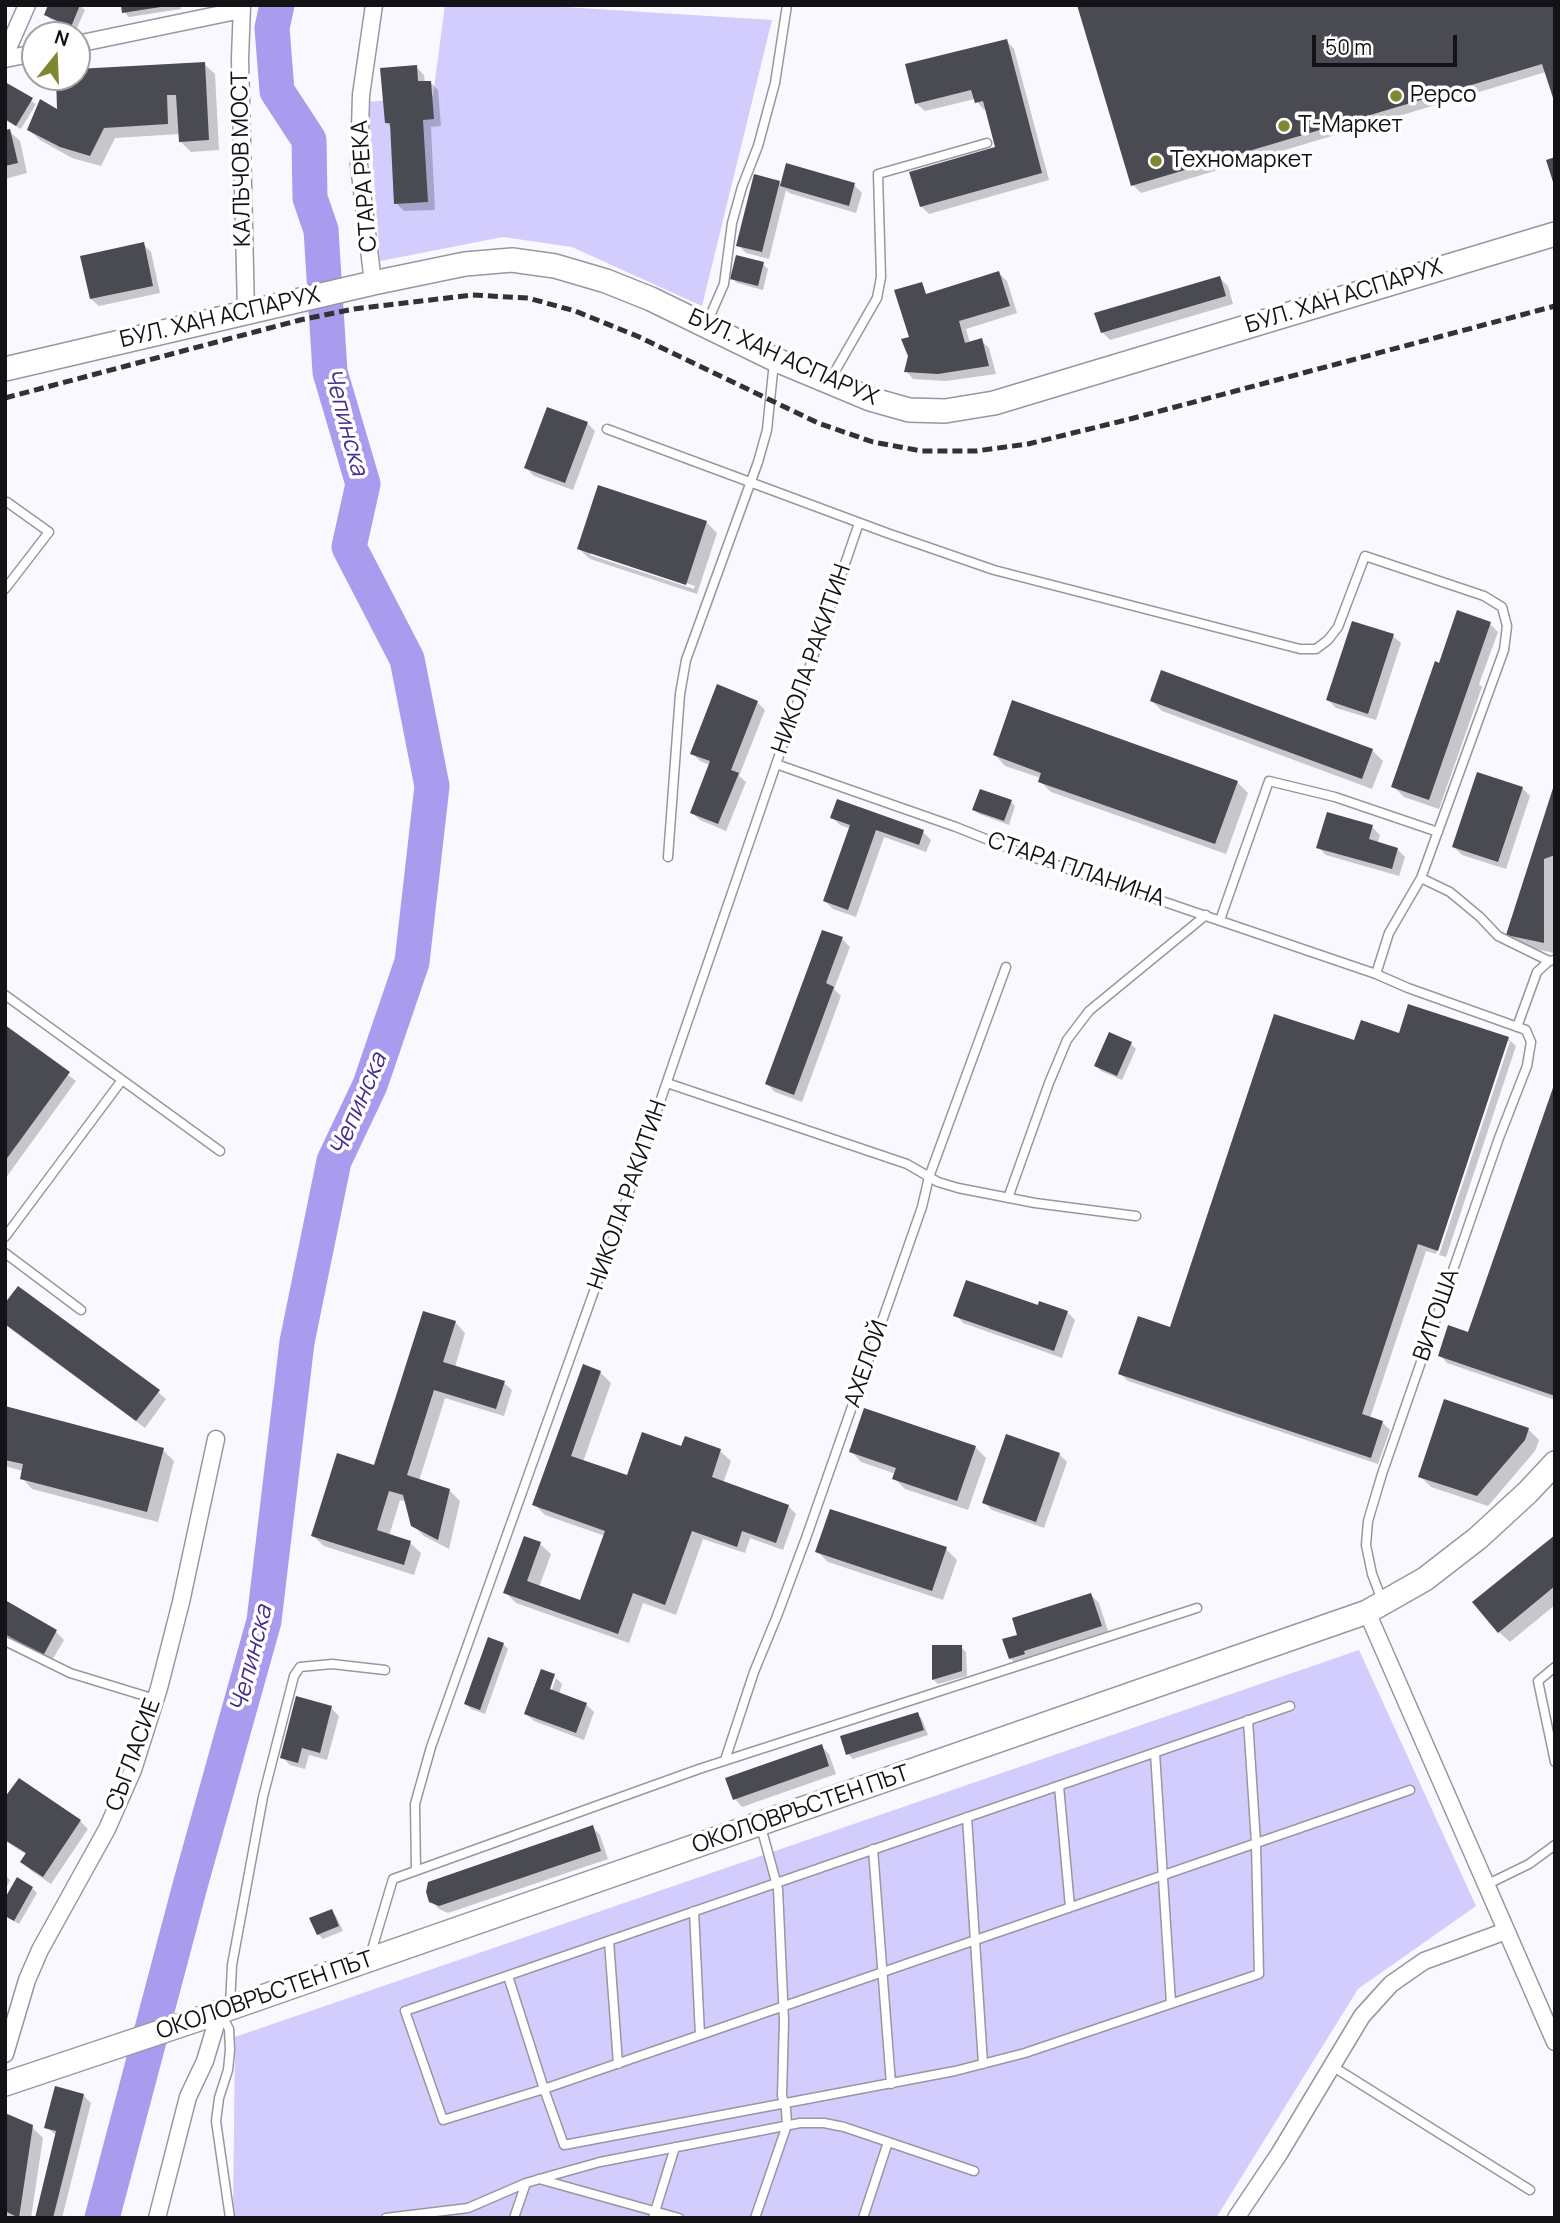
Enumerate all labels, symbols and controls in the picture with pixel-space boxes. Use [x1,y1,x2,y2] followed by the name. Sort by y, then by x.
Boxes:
[21,21,91,91] north arrow
[1315,21,1460,65] scale bar
[51,23,72,52] text: N
[1325,33,1372,61] text: 50 m
[227,71,257,247] street label: КАЛЪЧОВ МОСТ
[1410,82,1477,110] place label: Pepco
[1388,88,1404,104] marker: Pepco
[1298,112,1403,140] place label: Т-Маркет
[1276,118,1292,134] marker: Т-Маркет
[347,119,383,253] street label: СТАРА РЕКА
[1170,147,1313,175] place label: Техномаркет
[1148,153,1164,169] marker: Техномаркет
[1242,254,1446,340] street label: БУЛ. ХАН АСПАРУХ
[117,282,323,354] street label: БУЛ. ХАН АСПАРУХ
[684,304,882,412] street label: БУЛ. ХАН АСПАРУХ
[317,365,373,479] water label: Чепинска
[767,561,857,757] street label: НИКОЛА РАКИТИН
[984,827,1168,913] street label: СТАРА ПЛАНИНА
[324,1049,394,1161] water label: Чепинска
[583,1097,673,1293] street label: НИКОЛА РАКИТИН
[1408,1265,1466,1365] street label: ВИТОША
[839,1317,895,1411] street label: АХЕЛОЙ
[225,1602,279,1716] water label: Чепинска
[101,1695,167,1815] street label: СЪГЛАСИЕ
[689,1760,913,1860] street label: ОКОЛОВРЪСТЕН ПЪТ
[153,1946,377,2046] street label: ОКОЛОВРЪСТЕН ПЪТ

